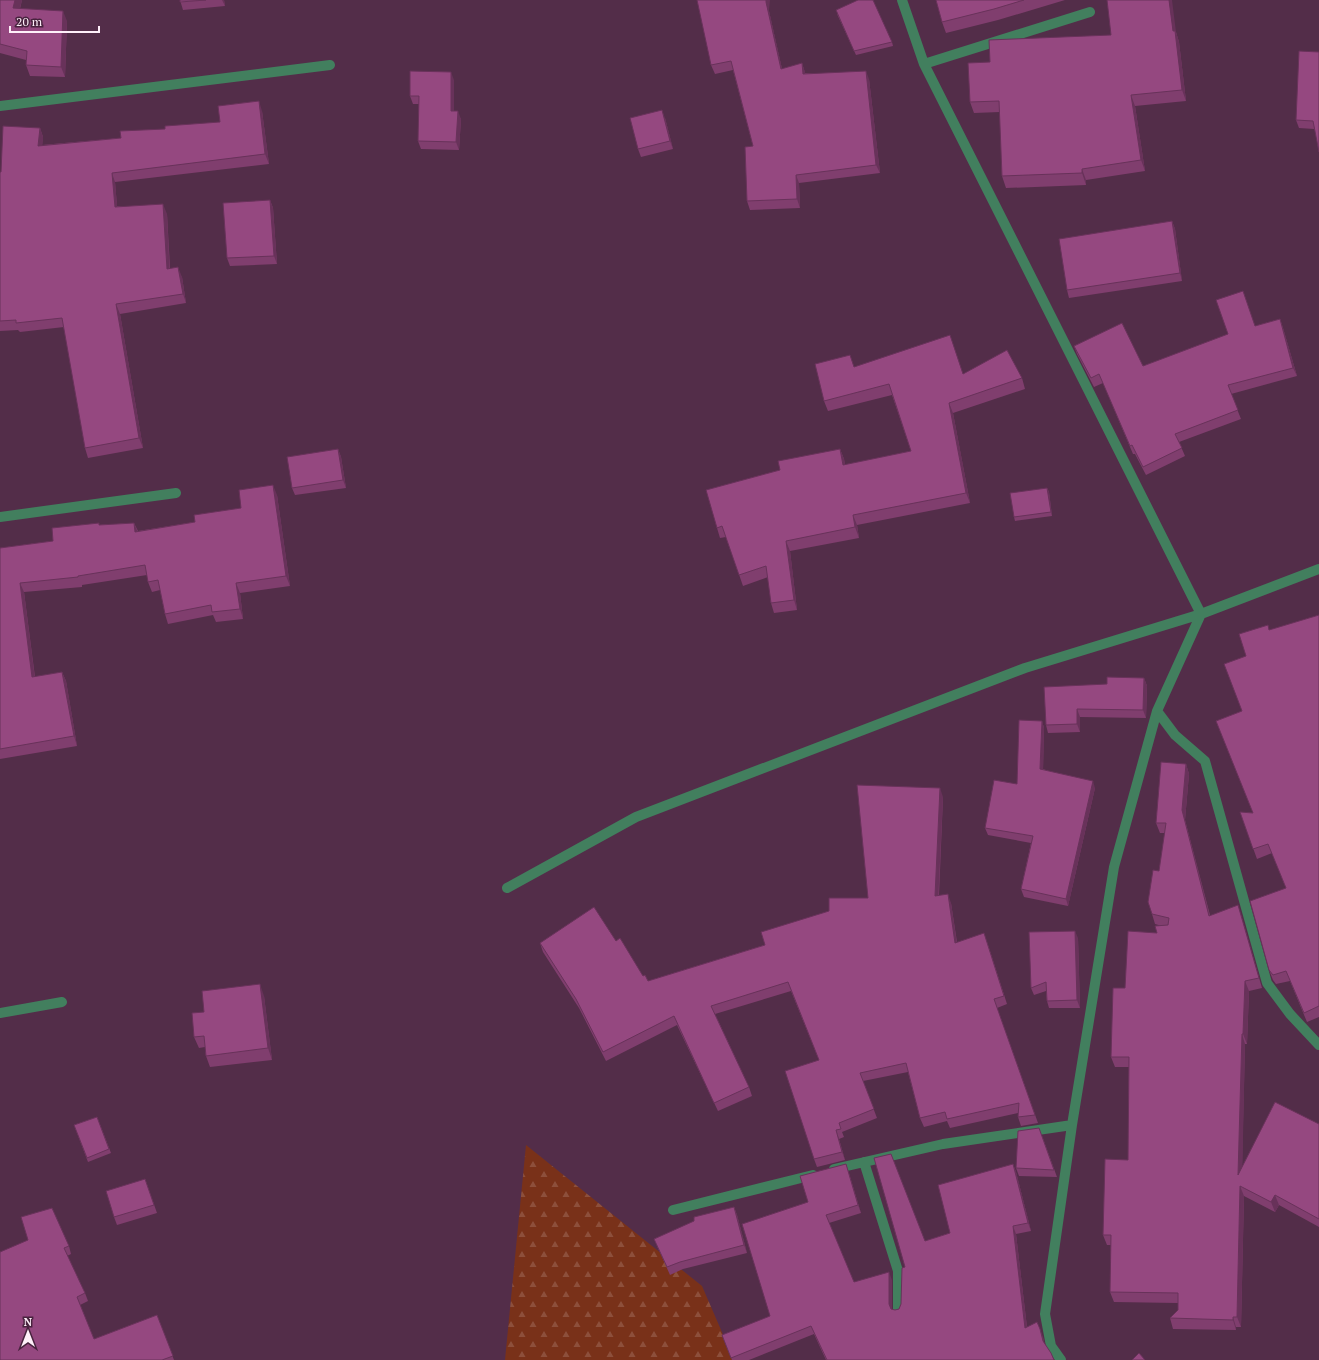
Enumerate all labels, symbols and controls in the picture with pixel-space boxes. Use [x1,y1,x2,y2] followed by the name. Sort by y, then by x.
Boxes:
[10,8,99,34] scale bar
[16,14,43,29] text: 20 m
[8,1312,48,1352] north arrow
[24,1315,33,1329] text: N

